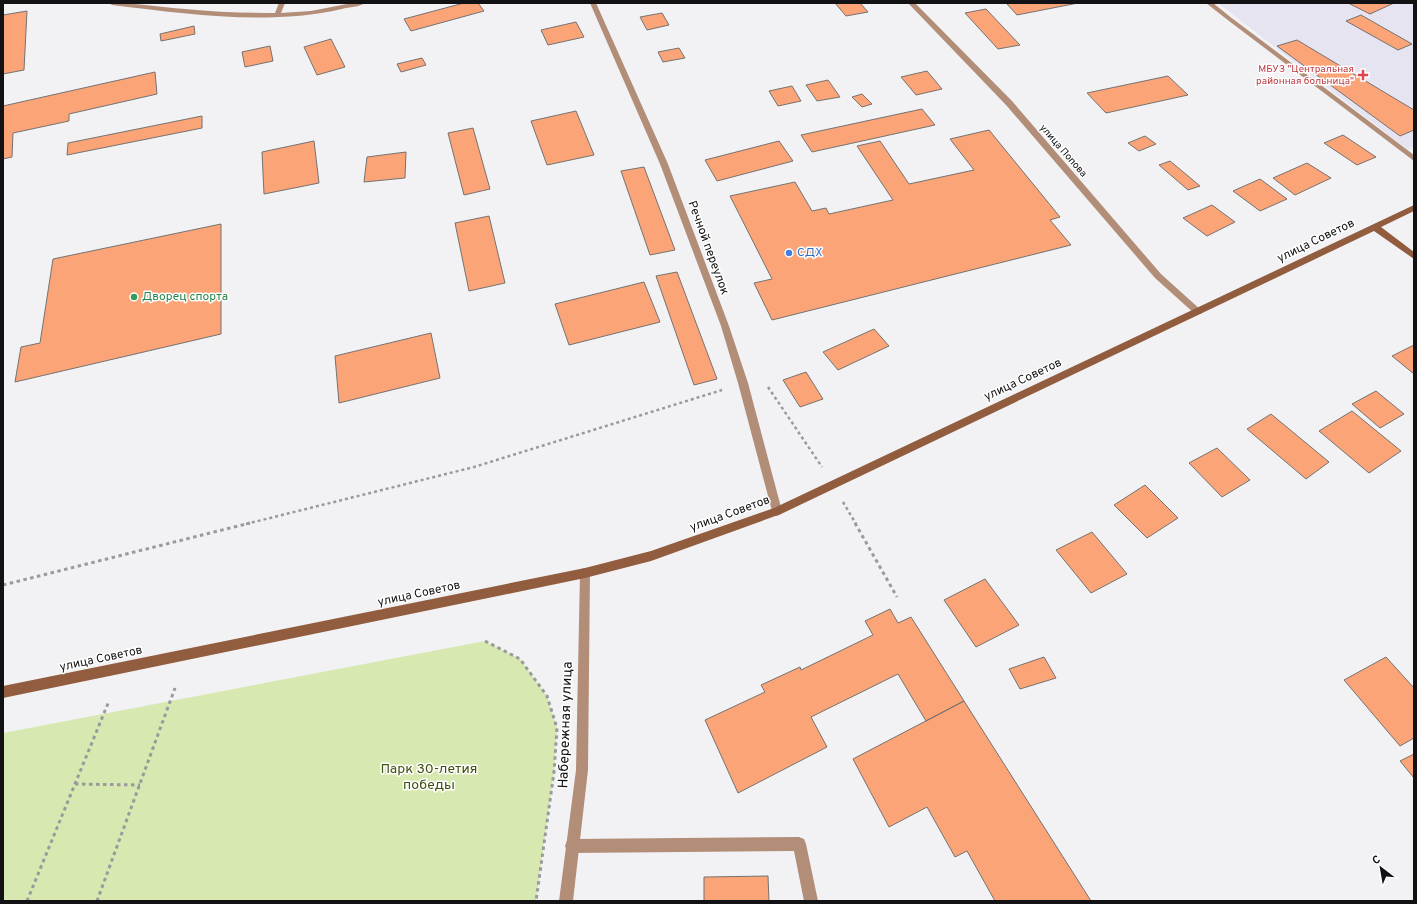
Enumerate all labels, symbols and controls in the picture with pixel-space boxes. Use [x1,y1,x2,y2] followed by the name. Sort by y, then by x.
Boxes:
[1256,63,1354,88] place label: МБУЗ "Центральная районная больница"
[1357,69,1369,81] marker: МБУЗ "Центральная районная больница"
[1036,122,1090,180] street label: улица Попова
[684,199,733,297] street label: Речной переулок
[1275,215,1357,267] street label: улица Советов
[797,245,822,261] place label: СДХ
[784,248,794,258] marker: СДХ
[142,289,228,305] place label: Дворец спорта
[129,292,139,302] marker: Дворец спорта
[981,355,1065,405] street label: улица Советов
[688,492,772,536] street label: улица Советов
[376,577,462,611] street label: улица Советов
[58,642,144,676] street label: улица Советов
[555,661,577,789] street label: Набережная улица
[381,761,477,794] park label: Парк 30-летия победы
[1361,848,1401,888] north arrow
[1370,852,1383,868] text: С

